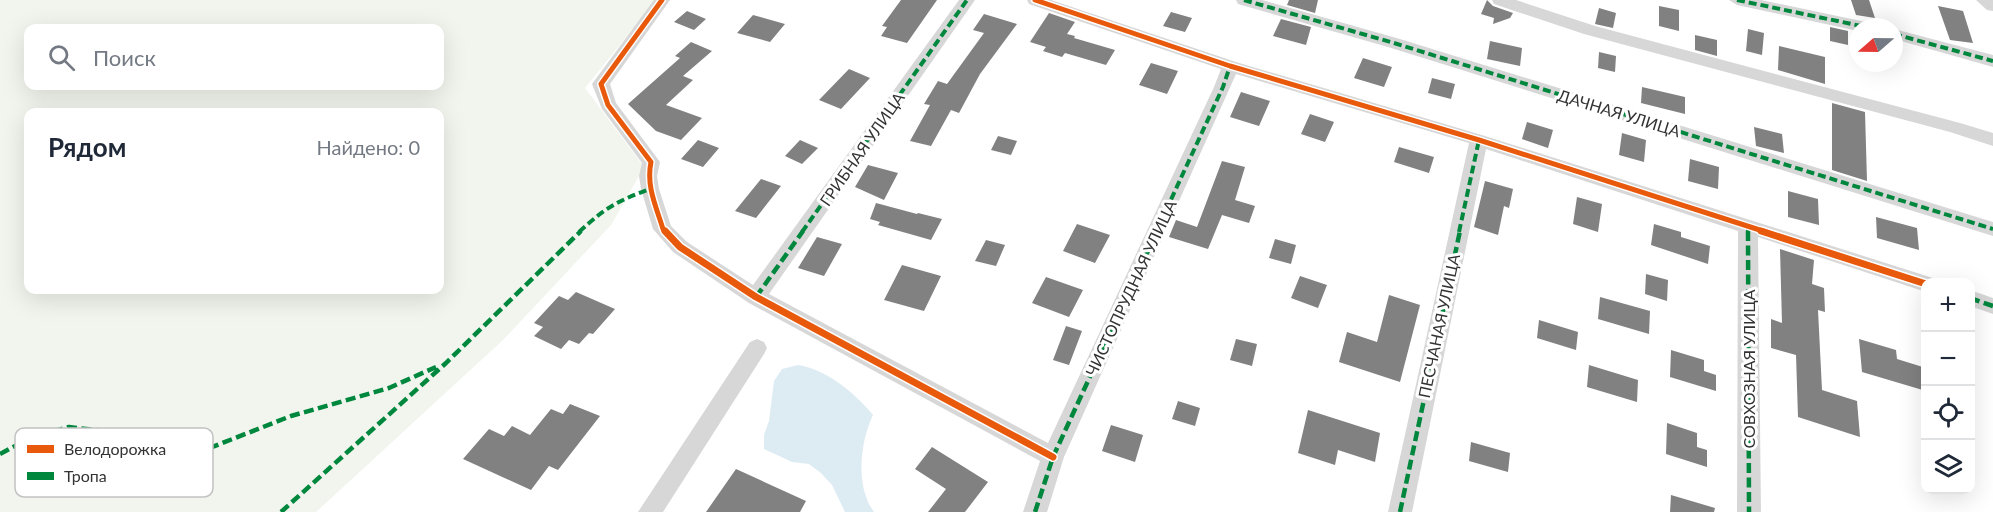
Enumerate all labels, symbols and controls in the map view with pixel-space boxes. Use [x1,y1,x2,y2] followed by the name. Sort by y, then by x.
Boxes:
[1849,18,1903,72] north arrow
[24,24,444,90] search box
[45,41,78,74] icon: search
[93,44,156,71] text: Поиск
[1556,85,1683,140] street label: ДАЧНАЯ УЛИЦА
[815,88,908,209] street label: ГРИБНАЯ УЛИЦА
[48,131,126,163] text: Рядом
[317,135,420,159] text: Найдено: 0
[1081,197,1180,379] street label: ЧИСТОПРУДНАЯ УЛИЦА
[1414,252,1463,400] street label: ПЕСЧАНАЯ УЛИЦА
[1921,278,1975,494] map controls
[1921,278,1975,332] button: +
[1739,289,1758,449] street label: СОВХОЗНАЯ УЛИЦА
[1921,332,1975,386] button: −
[1921,386,1975,440] button: locate
[15,428,213,497] legend
[64,439,166,458] text: Велодорожка
[1921,440,1975,494] button: layers
[64,466,107,485] text: Тропа

